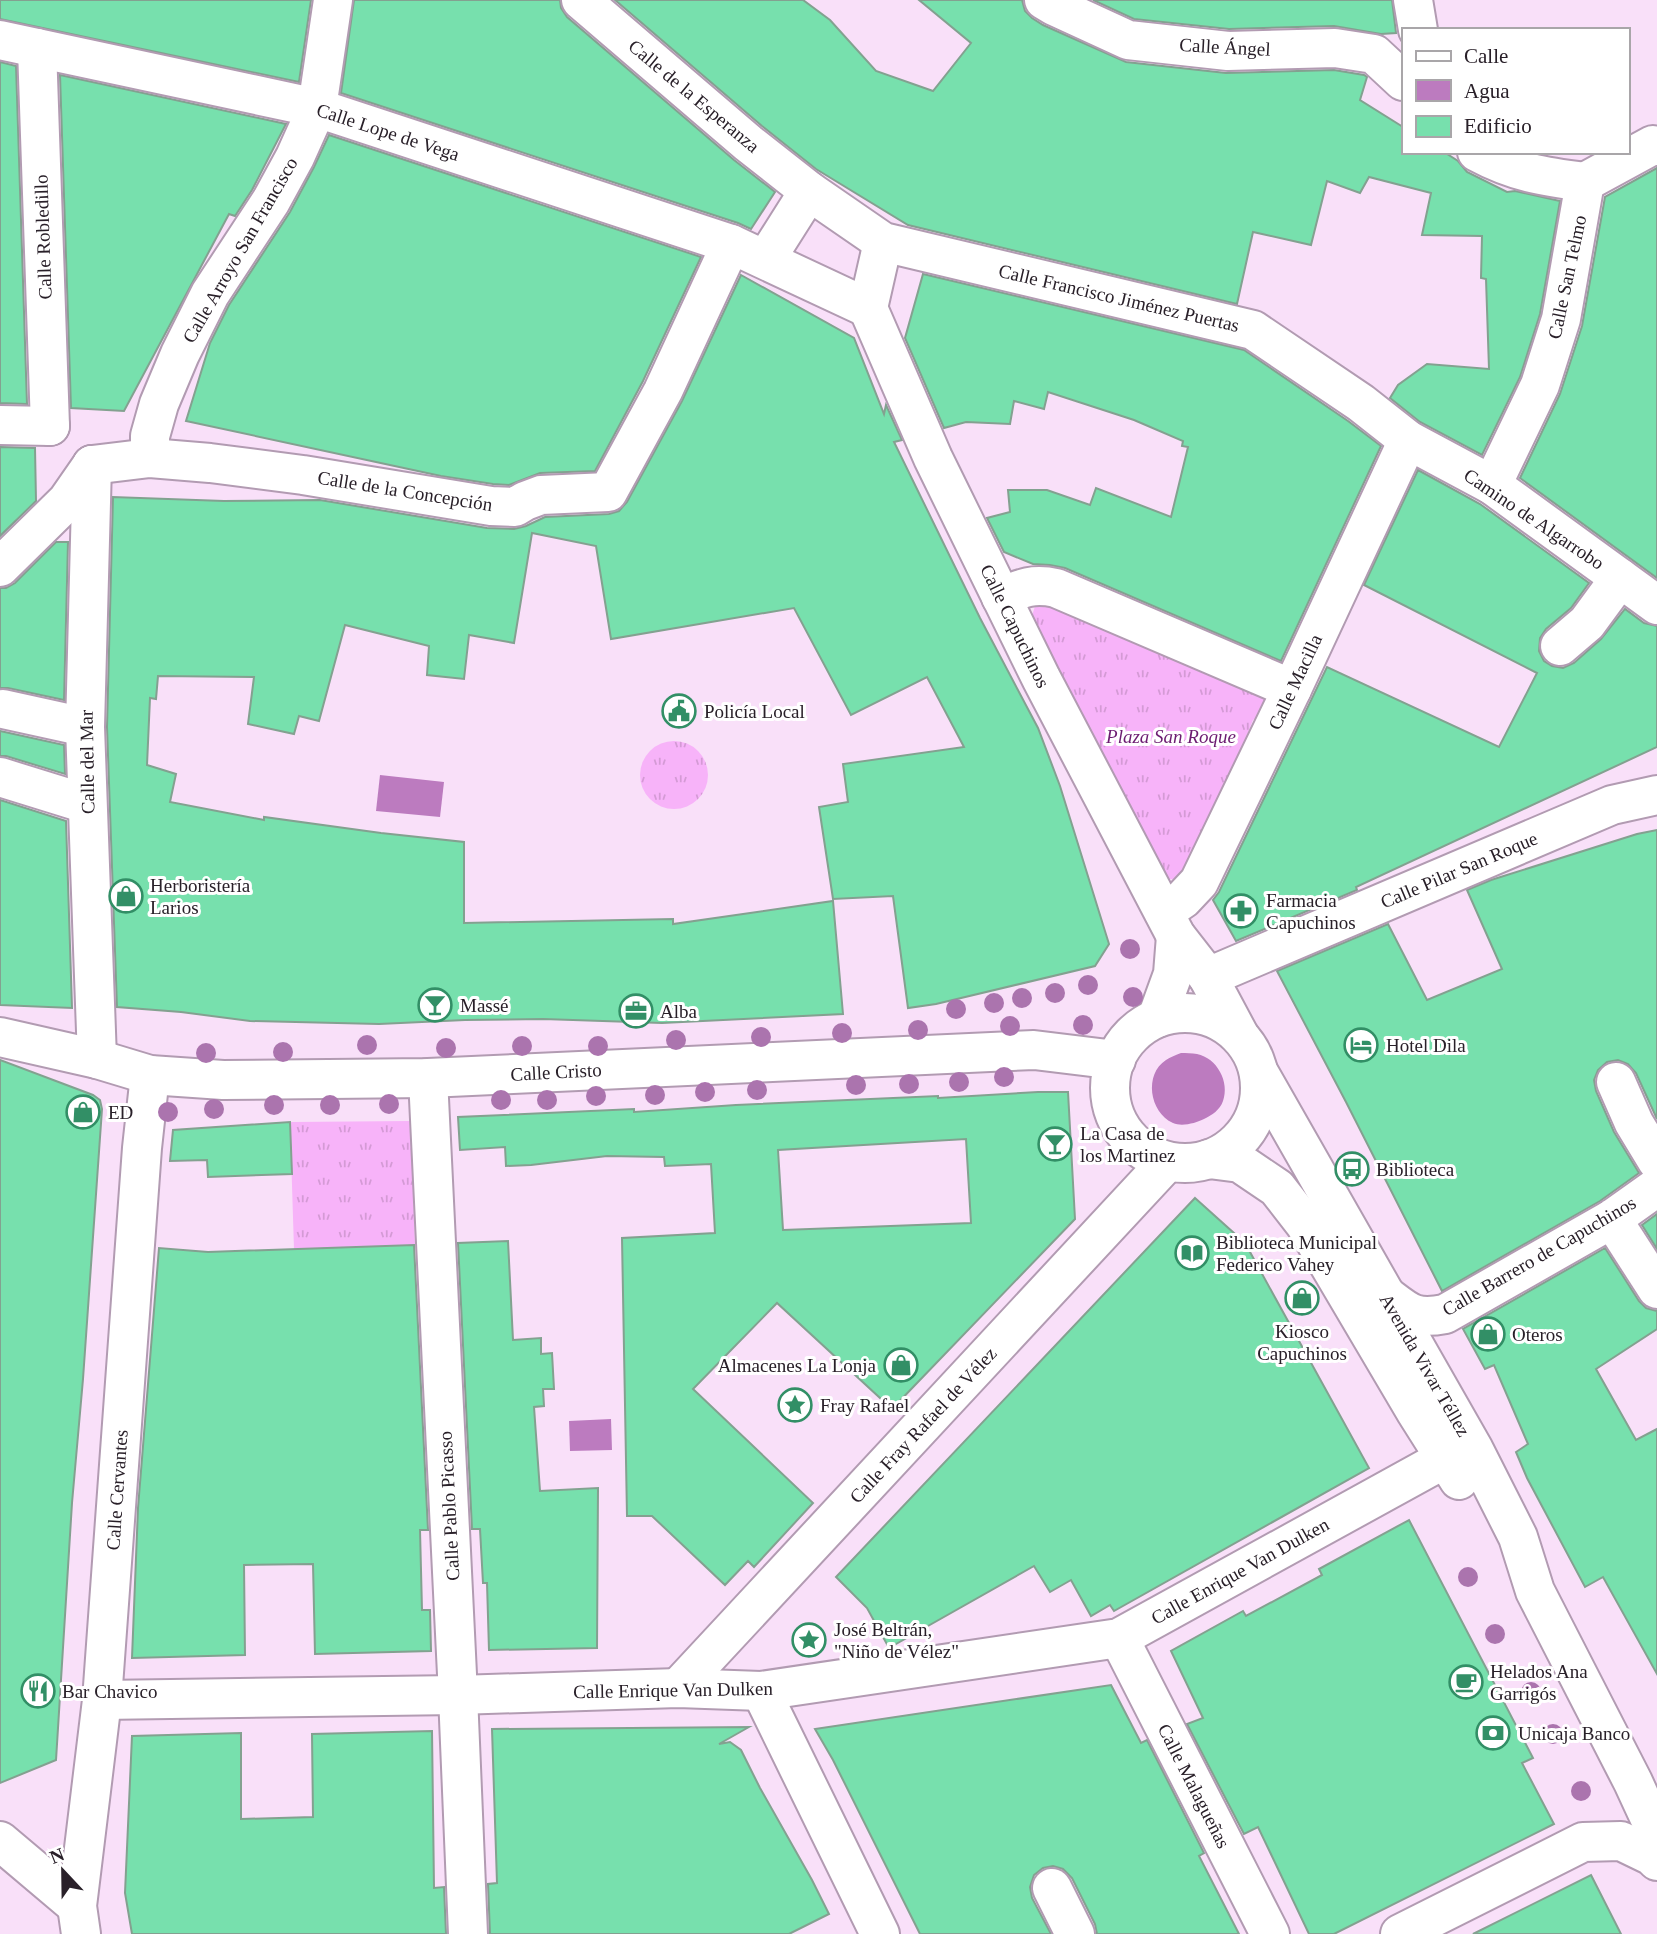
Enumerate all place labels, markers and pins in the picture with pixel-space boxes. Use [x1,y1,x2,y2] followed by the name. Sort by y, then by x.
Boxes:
[660,692,698,730] public building icon: Policía Local
[704,701,805,722] place label: Policía Local
[150,875,251,918] place label: Herboristería Larios
[107,877,145,915] shop icon: Herboristería Larios
[1266,890,1356,933] place label: Farmacia Capuchinos
[1222,892,1260,930] pharmacy icon: Farmacia Capuchinos
[416,986,454,1024] bar icon: Massé
[617,992,655,1030] office icon: Alba
[460,995,509,1016] place label: Massé
[660,1001,698,1022] place label: Alba
[1342,1026,1380,1064] hotel icon: Hotel Dila
[1386,1035,1466,1056] place label: Hotel Dila
[64,1093,102,1131] shop icon: ED
[108,1102,133,1123] place label: ED
[1080,1123,1176,1166] place label: La Casa de los Martinez
[1036,1125,1074,1163] bar icon: La Casa de los Martinez
[1333,1150,1371,1188] bus stop icon: Biblioteca
[1376,1159,1455,1180] place label: Biblioteca
[1216,1232,1377,1275] place label: Biblioteca Municipal Federico Vahey
[1173,1234,1211,1272] library icon: Biblioteca Municipal Federico Vahey
[1283,1279,1321,1317] shop icon: Kiosco Capuchinos
[1469,1315,1507,1353] shop icon: Oteros
[1257,1321,1347,1364] place label: Kiosco Capuchinos
[1512,1324,1563,1345] place label: Oteros
[882,1346,920,1384] shop icon: Almacenes La Lonja
[718,1355,877,1376] place label: Almacenes La Lonja
[776,1386,814,1424] place icon: Fray Rafael
[820,1395,909,1416] place label: Fray Rafael
[834,1619,959,1662] place label: José Beltrán, "Niño de Vélez"
[790,1621,828,1659] place icon: José Beltrán, "Niño de Vélez"
[1490,1661,1588,1704] place label: Helados Ana Garrigós
[1447,1663,1485,1701] cafe icon: Helados Ana Garrigós
[19,1672,57,1710] restaurant icon: Bar Chavico
[62,1681,158,1702] place label: Bar Chavico
[1474,1714,1512,1752] bank icon: Unicaja Banco
[1518,1723,1630,1744] place label: Unicaja Banco

